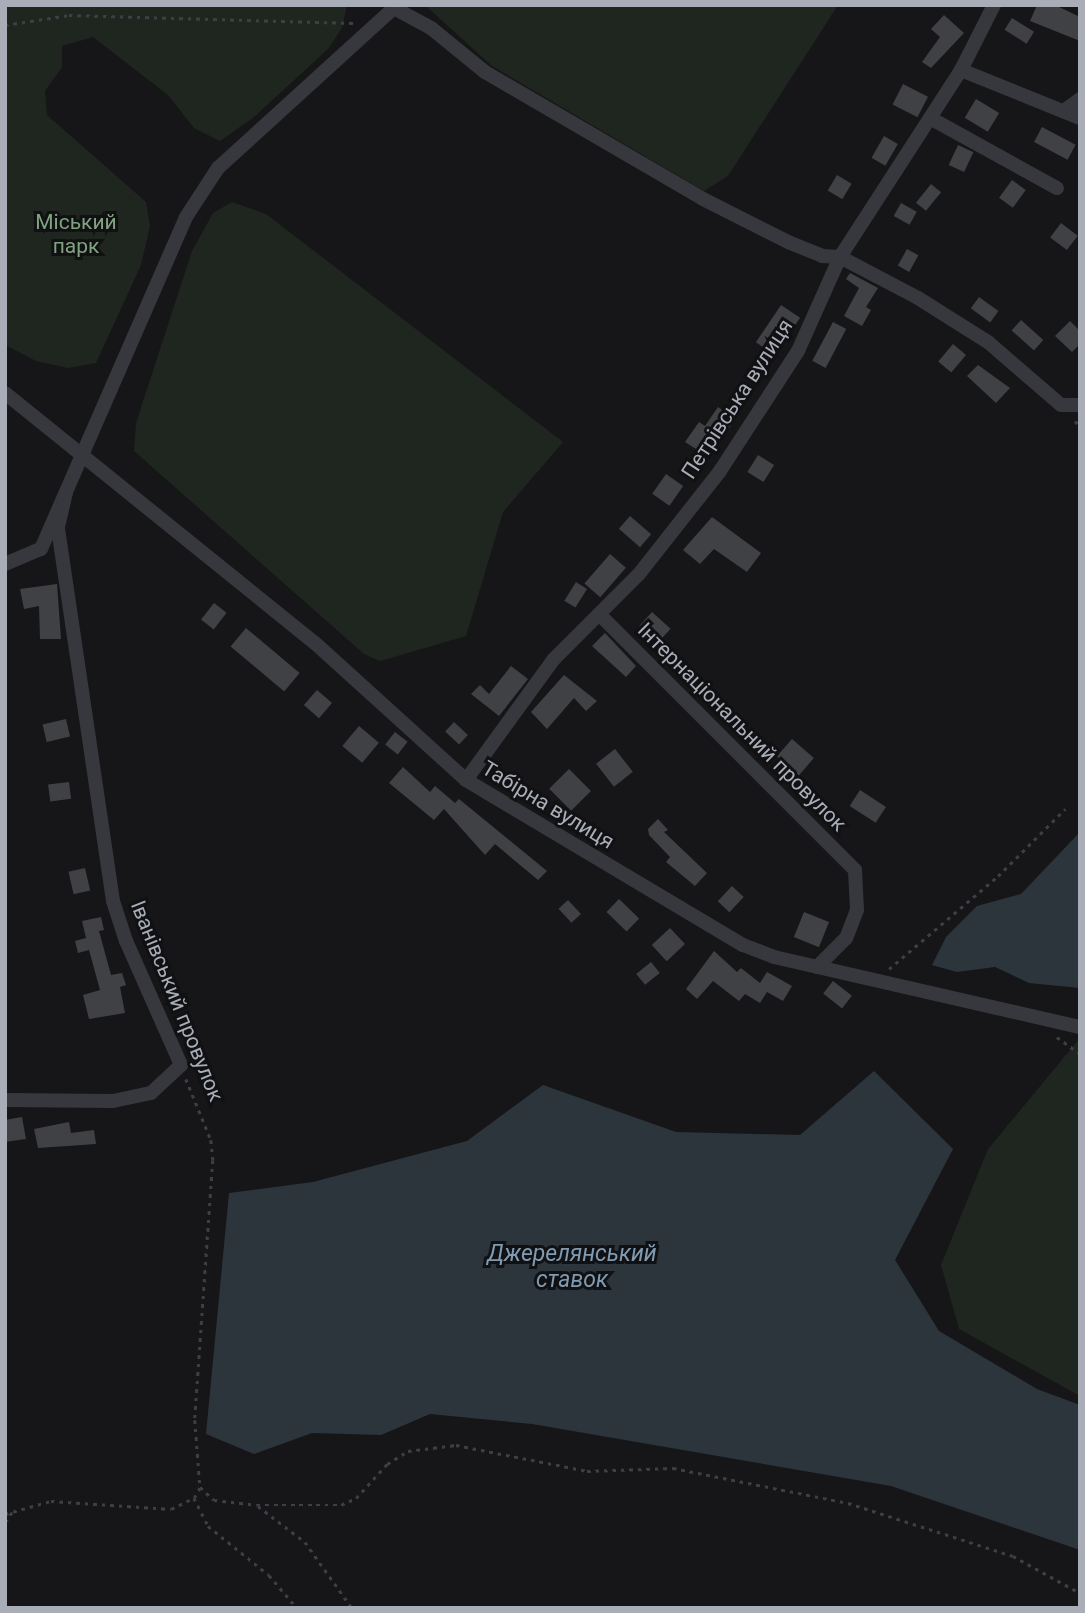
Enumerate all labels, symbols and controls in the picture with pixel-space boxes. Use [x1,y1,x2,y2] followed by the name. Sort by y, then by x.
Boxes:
[35,209,117,259] park label: Міський парк
[676,314,798,484] street label: Петрівська вулиця
[633,618,851,836] street label: Інтернаціональний провулок
[477,756,619,854] street label: Табірна вулиця
[125,897,229,1105] street label: Іванівський провулок
[487,1240,657,1294] water label: Джерелянський ставок

